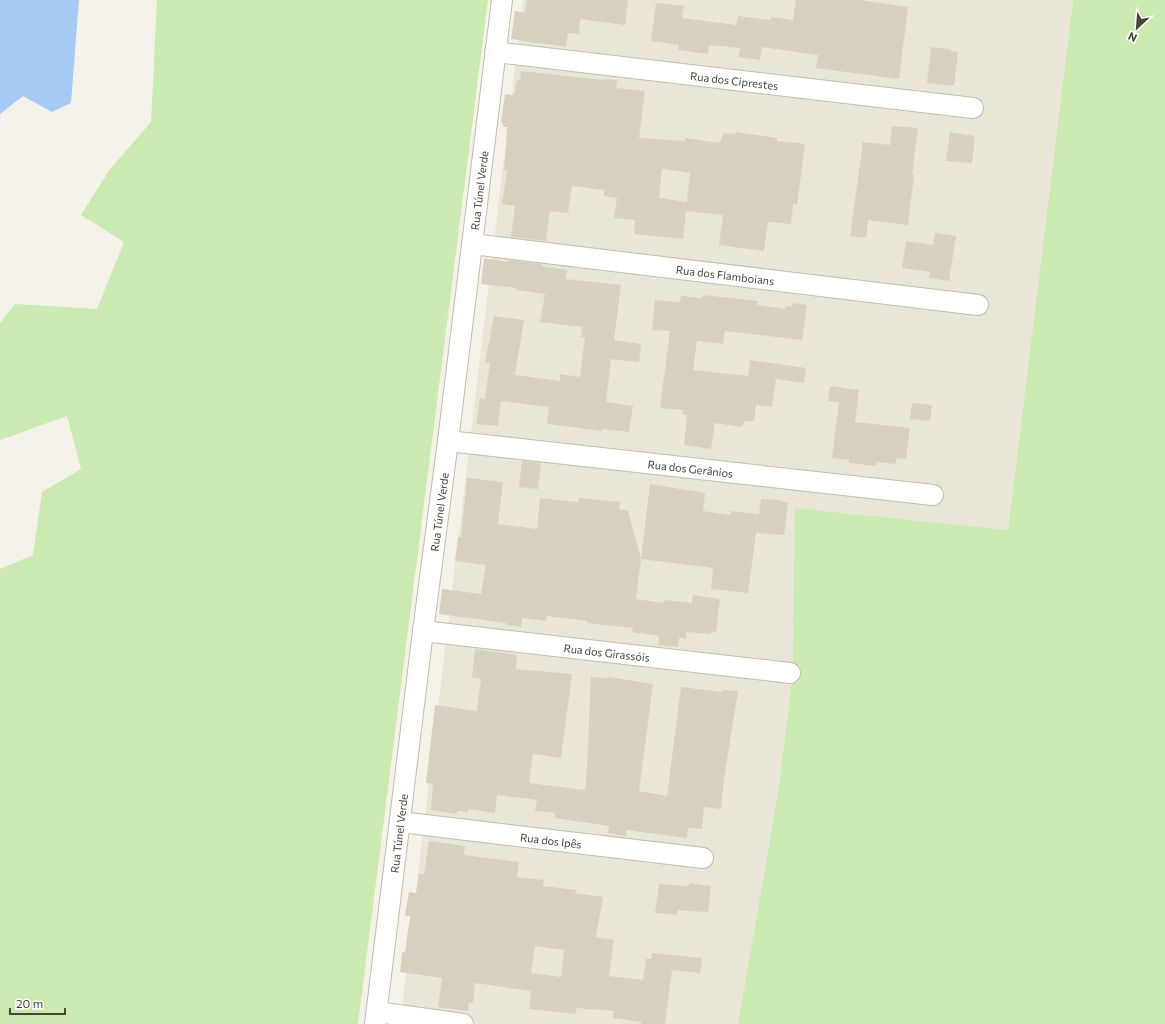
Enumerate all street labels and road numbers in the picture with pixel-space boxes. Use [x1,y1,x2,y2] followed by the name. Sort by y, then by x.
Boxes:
[690,68,779,92] street label: Rua dos Ciprestes
[467,150,490,231] street label: Rua Túnel Verde
[675,262,775,287] street label: Rua dos Flamboians
[647,457,734,479] street label: Rua dos Gerânios
[427,471,450,552] street label: Rua Túnel Verde
[563,641,651,663] street label: Rua dos Girassóis
[387,793,410,874] street label: Rua Túnel Verde
[520,830,582,850] street label: Rua dos Ipês

